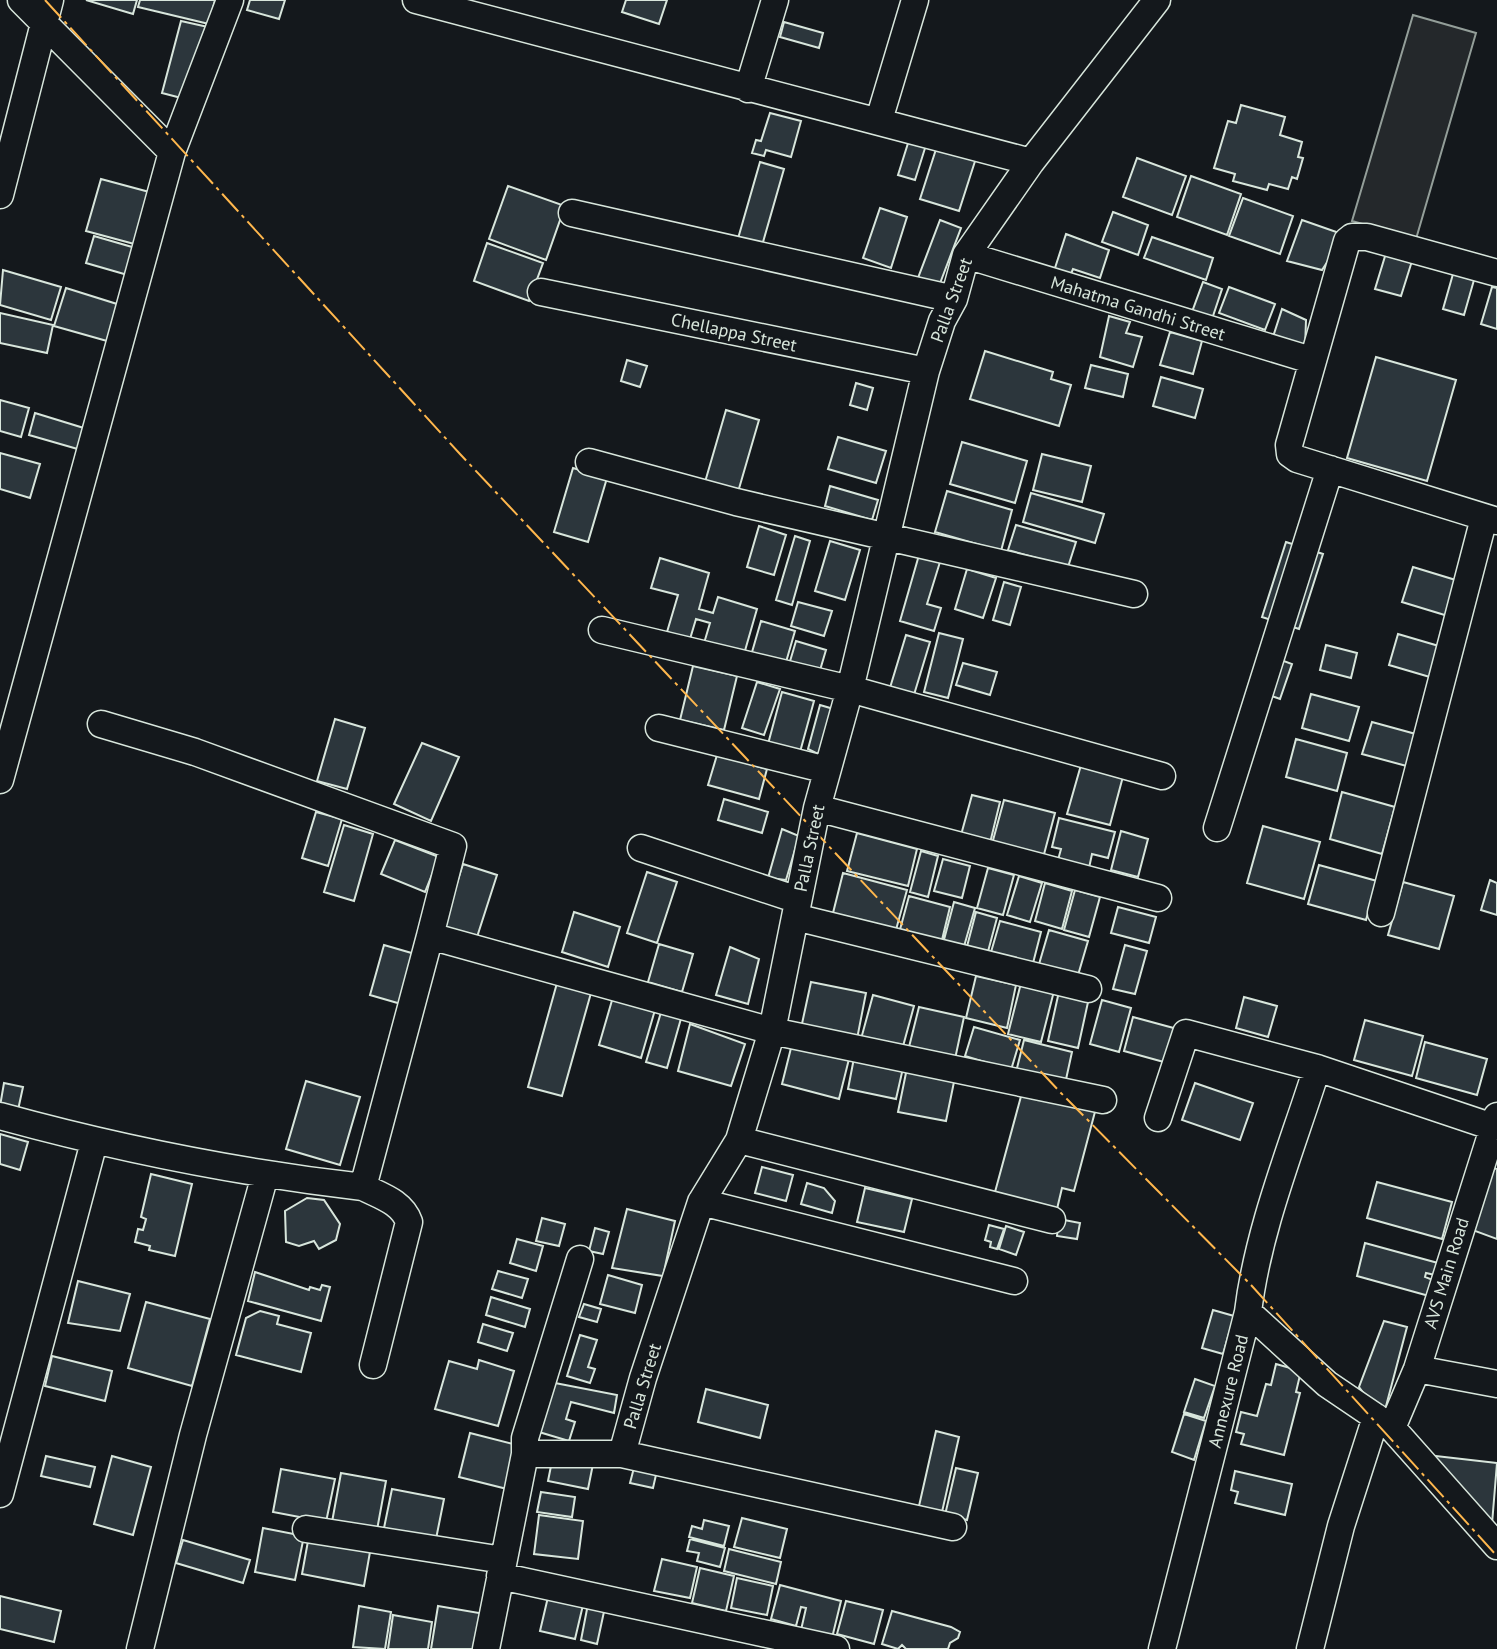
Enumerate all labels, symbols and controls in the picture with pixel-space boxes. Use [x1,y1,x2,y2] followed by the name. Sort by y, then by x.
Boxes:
[925,254,977,346] street label: Palla Street
[1048,270,1228,346] street label: Mahatma Gandhi Street
[669,307,799,357] street label: Chellappa Street
[789,802,829,894] street label: Palla Street
[1418,1215,1474,1331] street label: AVS Main Road
[1203,1332,1253,1450] street label: Annexure Road
[618,1340,666,1432] street label: Palla Street

